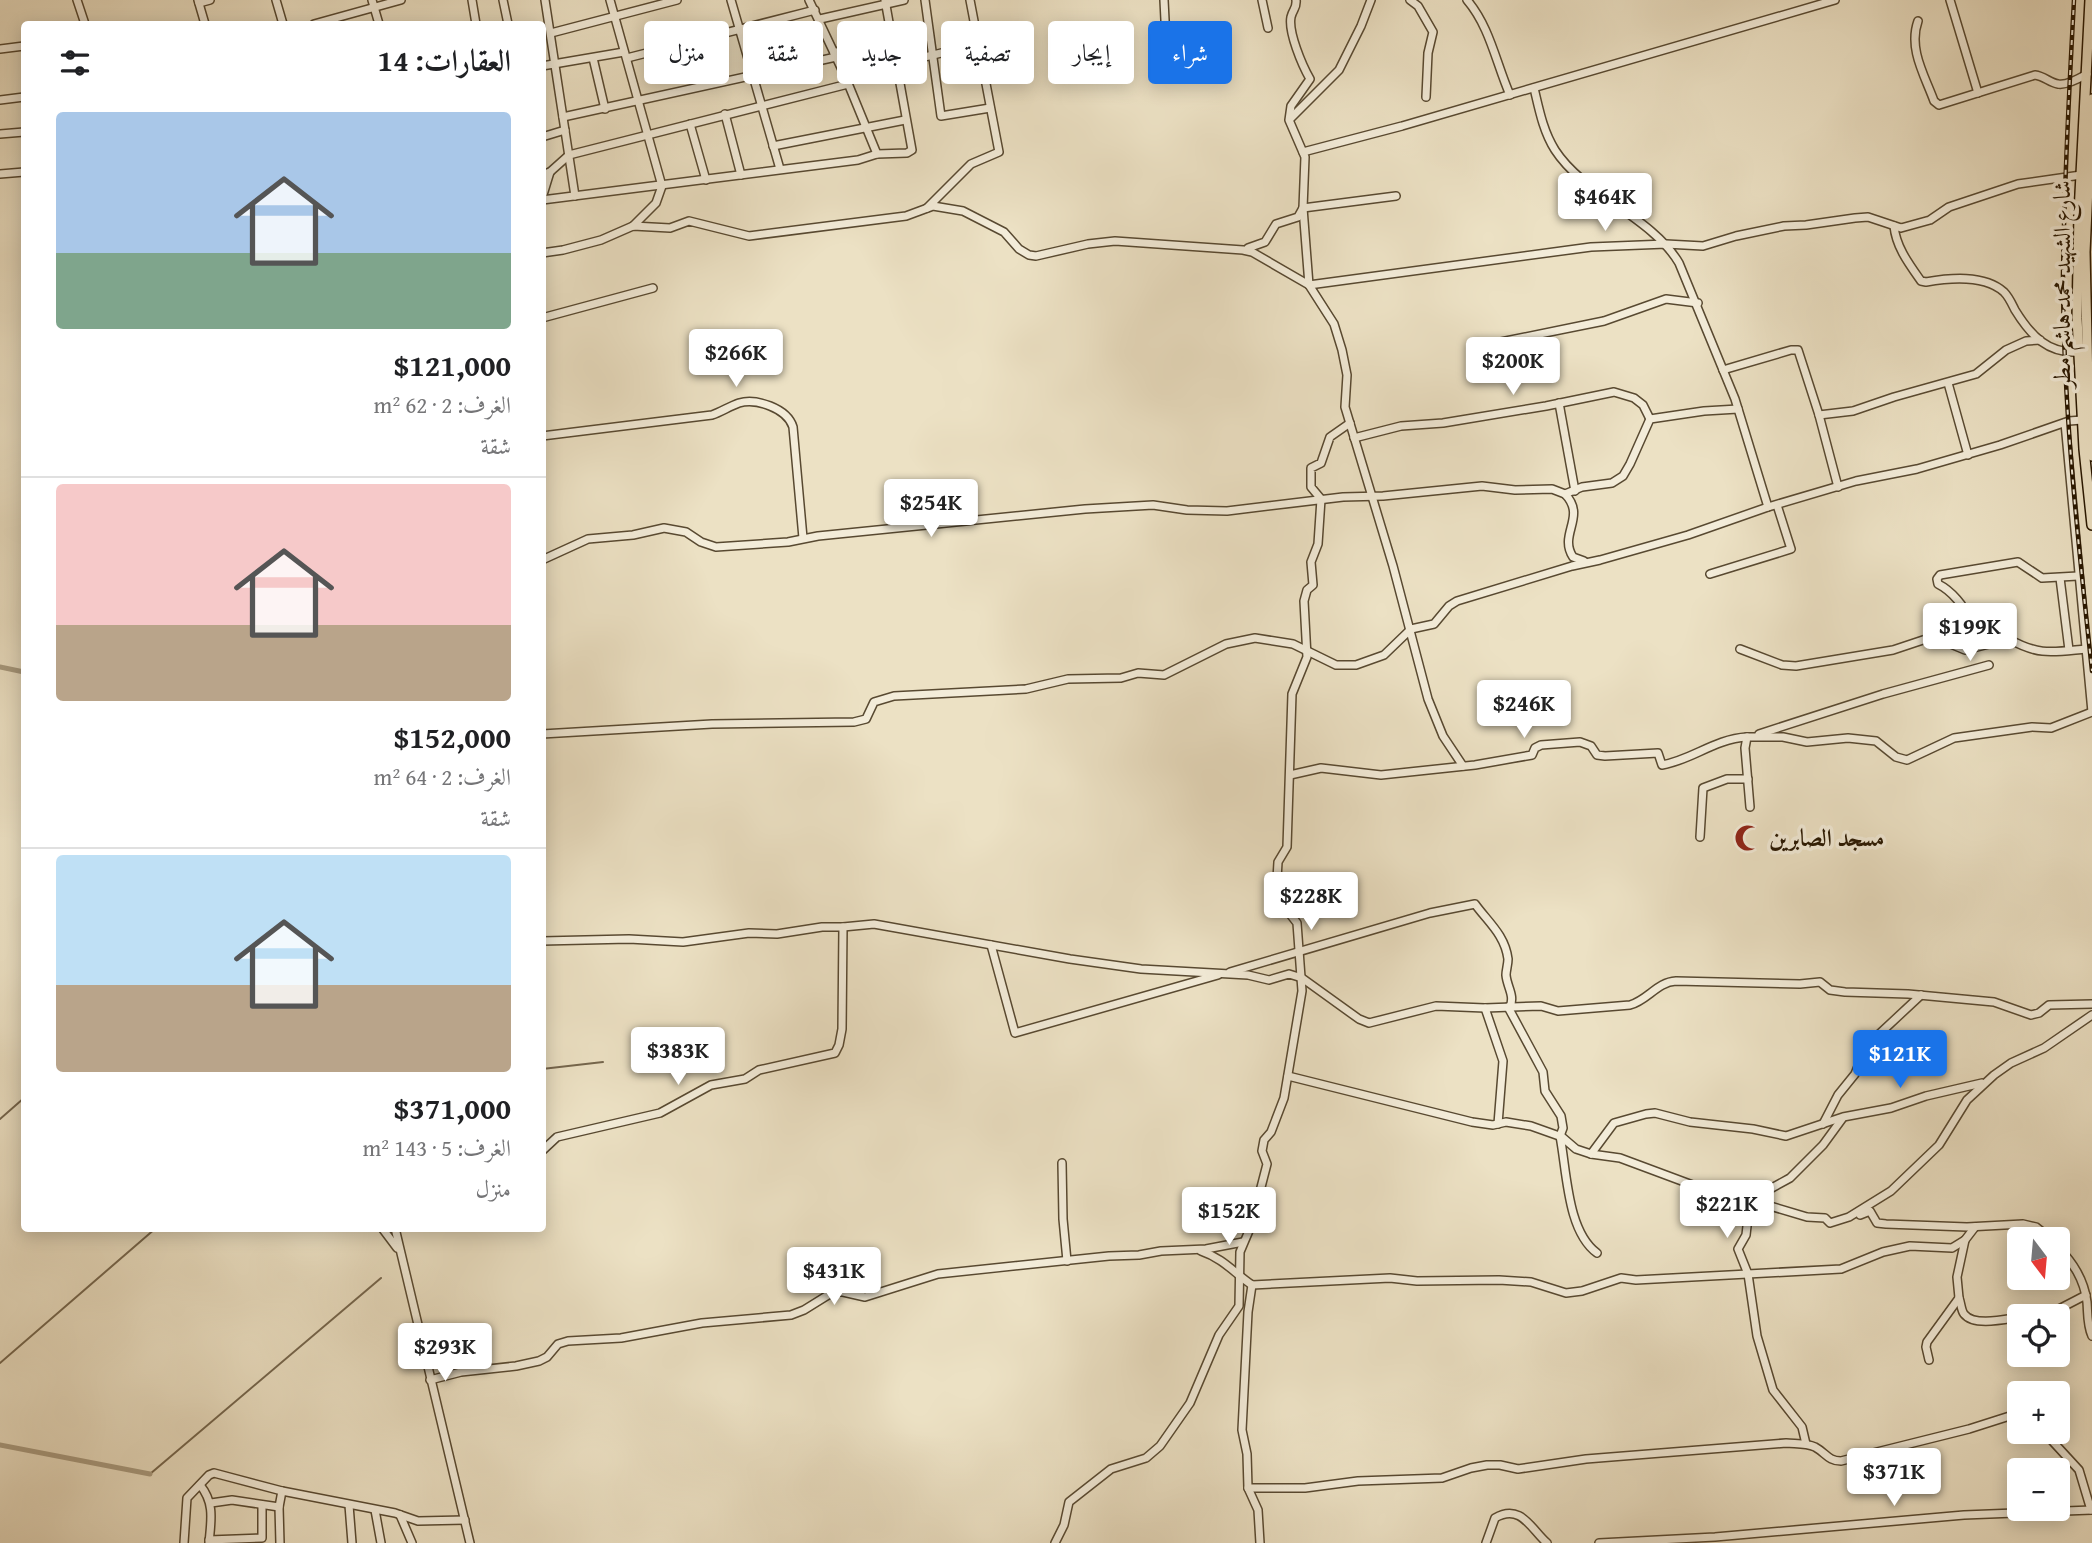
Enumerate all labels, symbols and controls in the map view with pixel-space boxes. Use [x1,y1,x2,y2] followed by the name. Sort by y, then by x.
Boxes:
[644,21,729,84] chip: منزل
[743,21,823,84] chip: شقة
[837,21,927,84] chip: جديد
[941,21,1034,84] chip: تصفية
[1048,21,1134,84] chip: إيجار
[1148,21,1232,84] chip: شراء
[378,38,511,82] text: العقارات: 14
[56,44,94,82] icon: filters
[221,158,347,284] icon: home
[1556,174,1654,233] pin: $464K
[1574,179,1636,212] text: $464K
[2044,180,2086,391] street label: شارع الشهيد محمد هاشم مطر
[687,330,785,389] pin: $266K
[705,335,767,368] text: $266K
[1464,338,1562,397] pin: $200K
[394,343,511,387] text: $121,000
[1482,343,1544,376] text: $200K
[374,388,511,421] text: الغرف: 2 · 62 m²
[481,429,511,462] text: شقة
[882,480,980,539] pin: $254K
[900,485,962,518] text: $254K
[221,530,347,656] icon: home
[1921,604,2019,663] pin: $199K
[1939,609,2001,642] text: $199K
[1475,680,1573,740] pin: $246K
[1493,686,1555,719] text: $246K
[394,715,511,759] text: $152,000
[374,760,511,793] text: الغرف: 2 · 64 m²
[481,801,511,834] text: شقة
[1769,820,1884,855] place label: مسجد الصابرين
[1733,823,1763,853] mosque icon: مسجد الصابرين
[1262,872,1360,932] pin: $228K
[1280,878,1342,911] text: $228K
[221,901,347,1027] icon: home
[629,1028,727,1087] pin: $383K
[1851,1030,1949,1090] pin: $121K
[647,1033,709,1066] text: $383K
[1869,1036,1931,1069] text: $121K
[394,1086,511,1130] text: $371,000
[363,1131,511,1164] text: الغرف: 5 · 143 m²
[476,1172,511,1205] text: منزل
[1678,1180,1776,1240] pin: $221K
[1696,1186,1758,1219] text: $221K
[1180,1188,1278,1247] pin: $152K
[1198,1193,1260,1226] text: $152K
[2007,1227,2070,1290] north arrow
[2007,1227,2070,1521] map controls
[785,1248,883,1307] pin: $431K
[803,1253,865,1286] text: $431K
[2007,1304,2070,1367] button: locate
[396,1324,494,1383] pin: $293K
[414,1329,476,1362] text: $293K
[2007,1381,2070,1444] button: +
[1845,1448,1943,1508] pin: $371K
[1863,1454,1925,1487] text: $371K
[2007,1458,2070,1521] button: −

